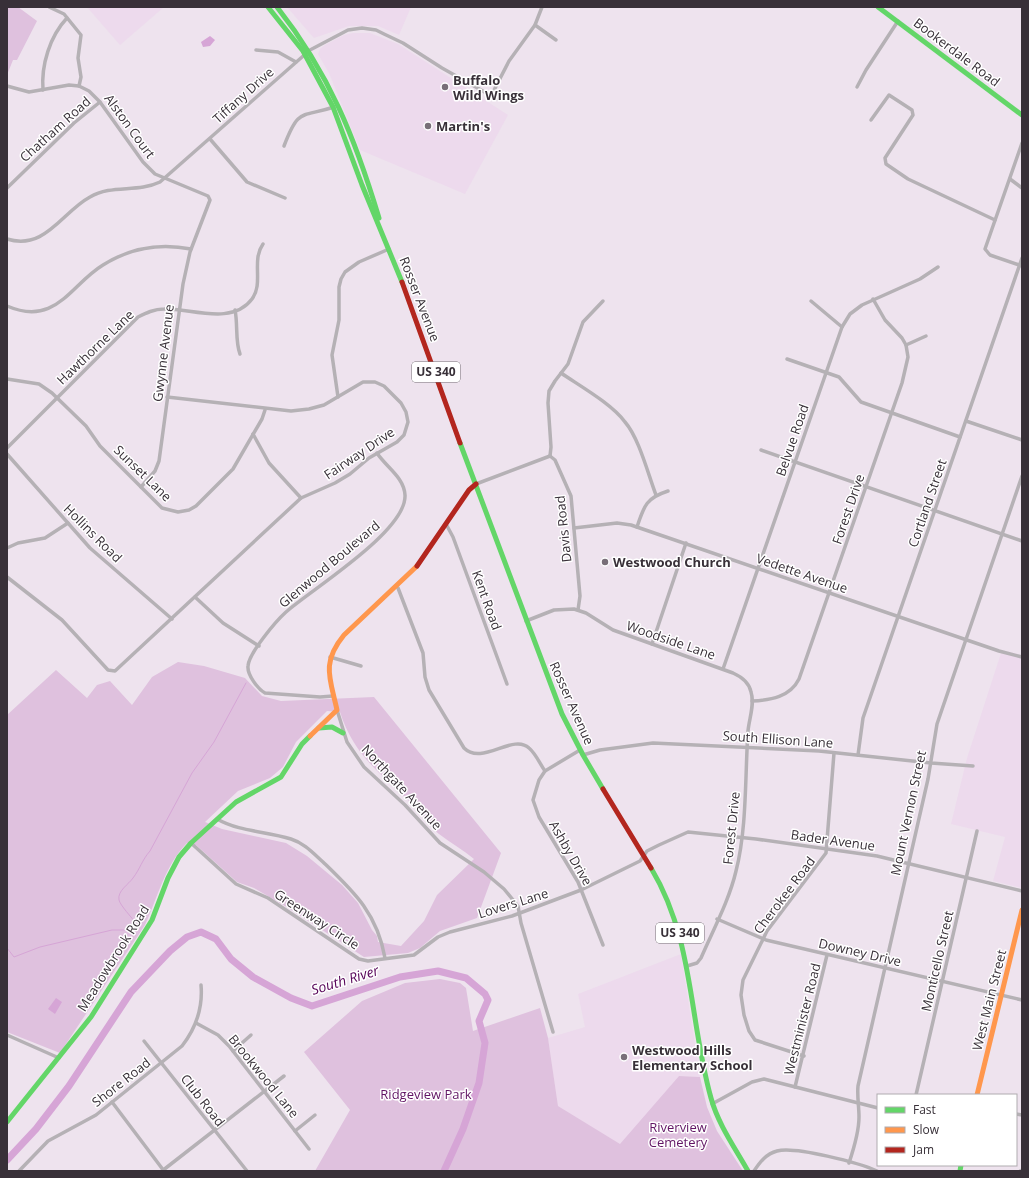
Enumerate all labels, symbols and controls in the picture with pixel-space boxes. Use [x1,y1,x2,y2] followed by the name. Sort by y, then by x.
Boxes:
[910,14,1004,90] street label: Bookerdale Road
[209,63,277,127] street label: Tiffany Drive
[453,71,524,104] place label: Buffalo Wild Wings
[440,82,450,92] marker: Buffalo Wild Wings
[101,90,160,162] street label: Alston Court
[16,92,94,166] street label: Chatham Road
[436,117,490,135] place label: Martin's
[423,121,433,131] marker: Martin's
[396,254,444,344] street label: Rosser Avenue
[148,303,178,403] street label: Gwynne Avenue
[53,306,137,388] street label: Hawthorne Lane
[412,362,460,382] road number: US 340
[771,402,813,478] street label: Belvue Road
[320,423,398,483] street label: Fairway Drive
[110,441,176,505] street label: Sunset Lane
[904,456,951,549] street label: Cortland Street
[828,471,868,547] street label: Forest Drive
[551,495,575,563] street label: Davis Road
[60,500,126,566] street label: Hollins Road
[275,516,383,612] street label: Glenwood Boulevard
[754,549,850,597] street label: Vedette Avenue
[613,553,731,571] place label: Westwood Church
[600,557,610,567] marker: Westwood Church
[468,568,506,632] street label: Kent Road
[624,616,718,664] street label: Woodside Lane
[546,658,598,748] street label: Rosser Avenue
[722,726,834,752] street label: South Ellison Lane
[358,740,446,834] street label: Northgate Avenue
[886,749,930,877] street label: Mount Vernon Street
[718,791,744,865] street label: Forest Drive
[545,817,597,889] street label: Ashby Drive
[790,825,876,855] street label: Bader Avenue
[749,853,819,937] street label: Cherokee Road
[476,884,550,922] street label: Lovers Lane
[271,885,363,953] street label: Greenway Circle
[73,901,153,1015] street label: Meadowbrook Road
[917,908,957,1013] street label: Monticello Street
[656,923,704,943] road number: US 340
[817,934,903,970] street label: Downey Drive
[968,947,1010,1052] street label: West Main Street
[309,960,381,999] water label: South River
[779,961,825,1077] street label: Westminister Road
[225,1031,303,1121] street label: Brookwood Lane
[632,1041,753,1074] place label: Westwood Hills Elementary School
[619,1052,629,1062] marker: Westwood Hills Elementary School
[88,1053,154,1111] street label: Shore Road
[177,1070,229,1130] street label: Club Road
[380,1085,472,1103] park label: Ridgeview Park
[877,1094,1017,1166] legend
[913,1101,936,1118] text: Fast
[649,1118,708,1151] park label: Riverview Cemetery
[913,1121,940,1138] text: Slow
[912,1141,934,1158] text: Jam

